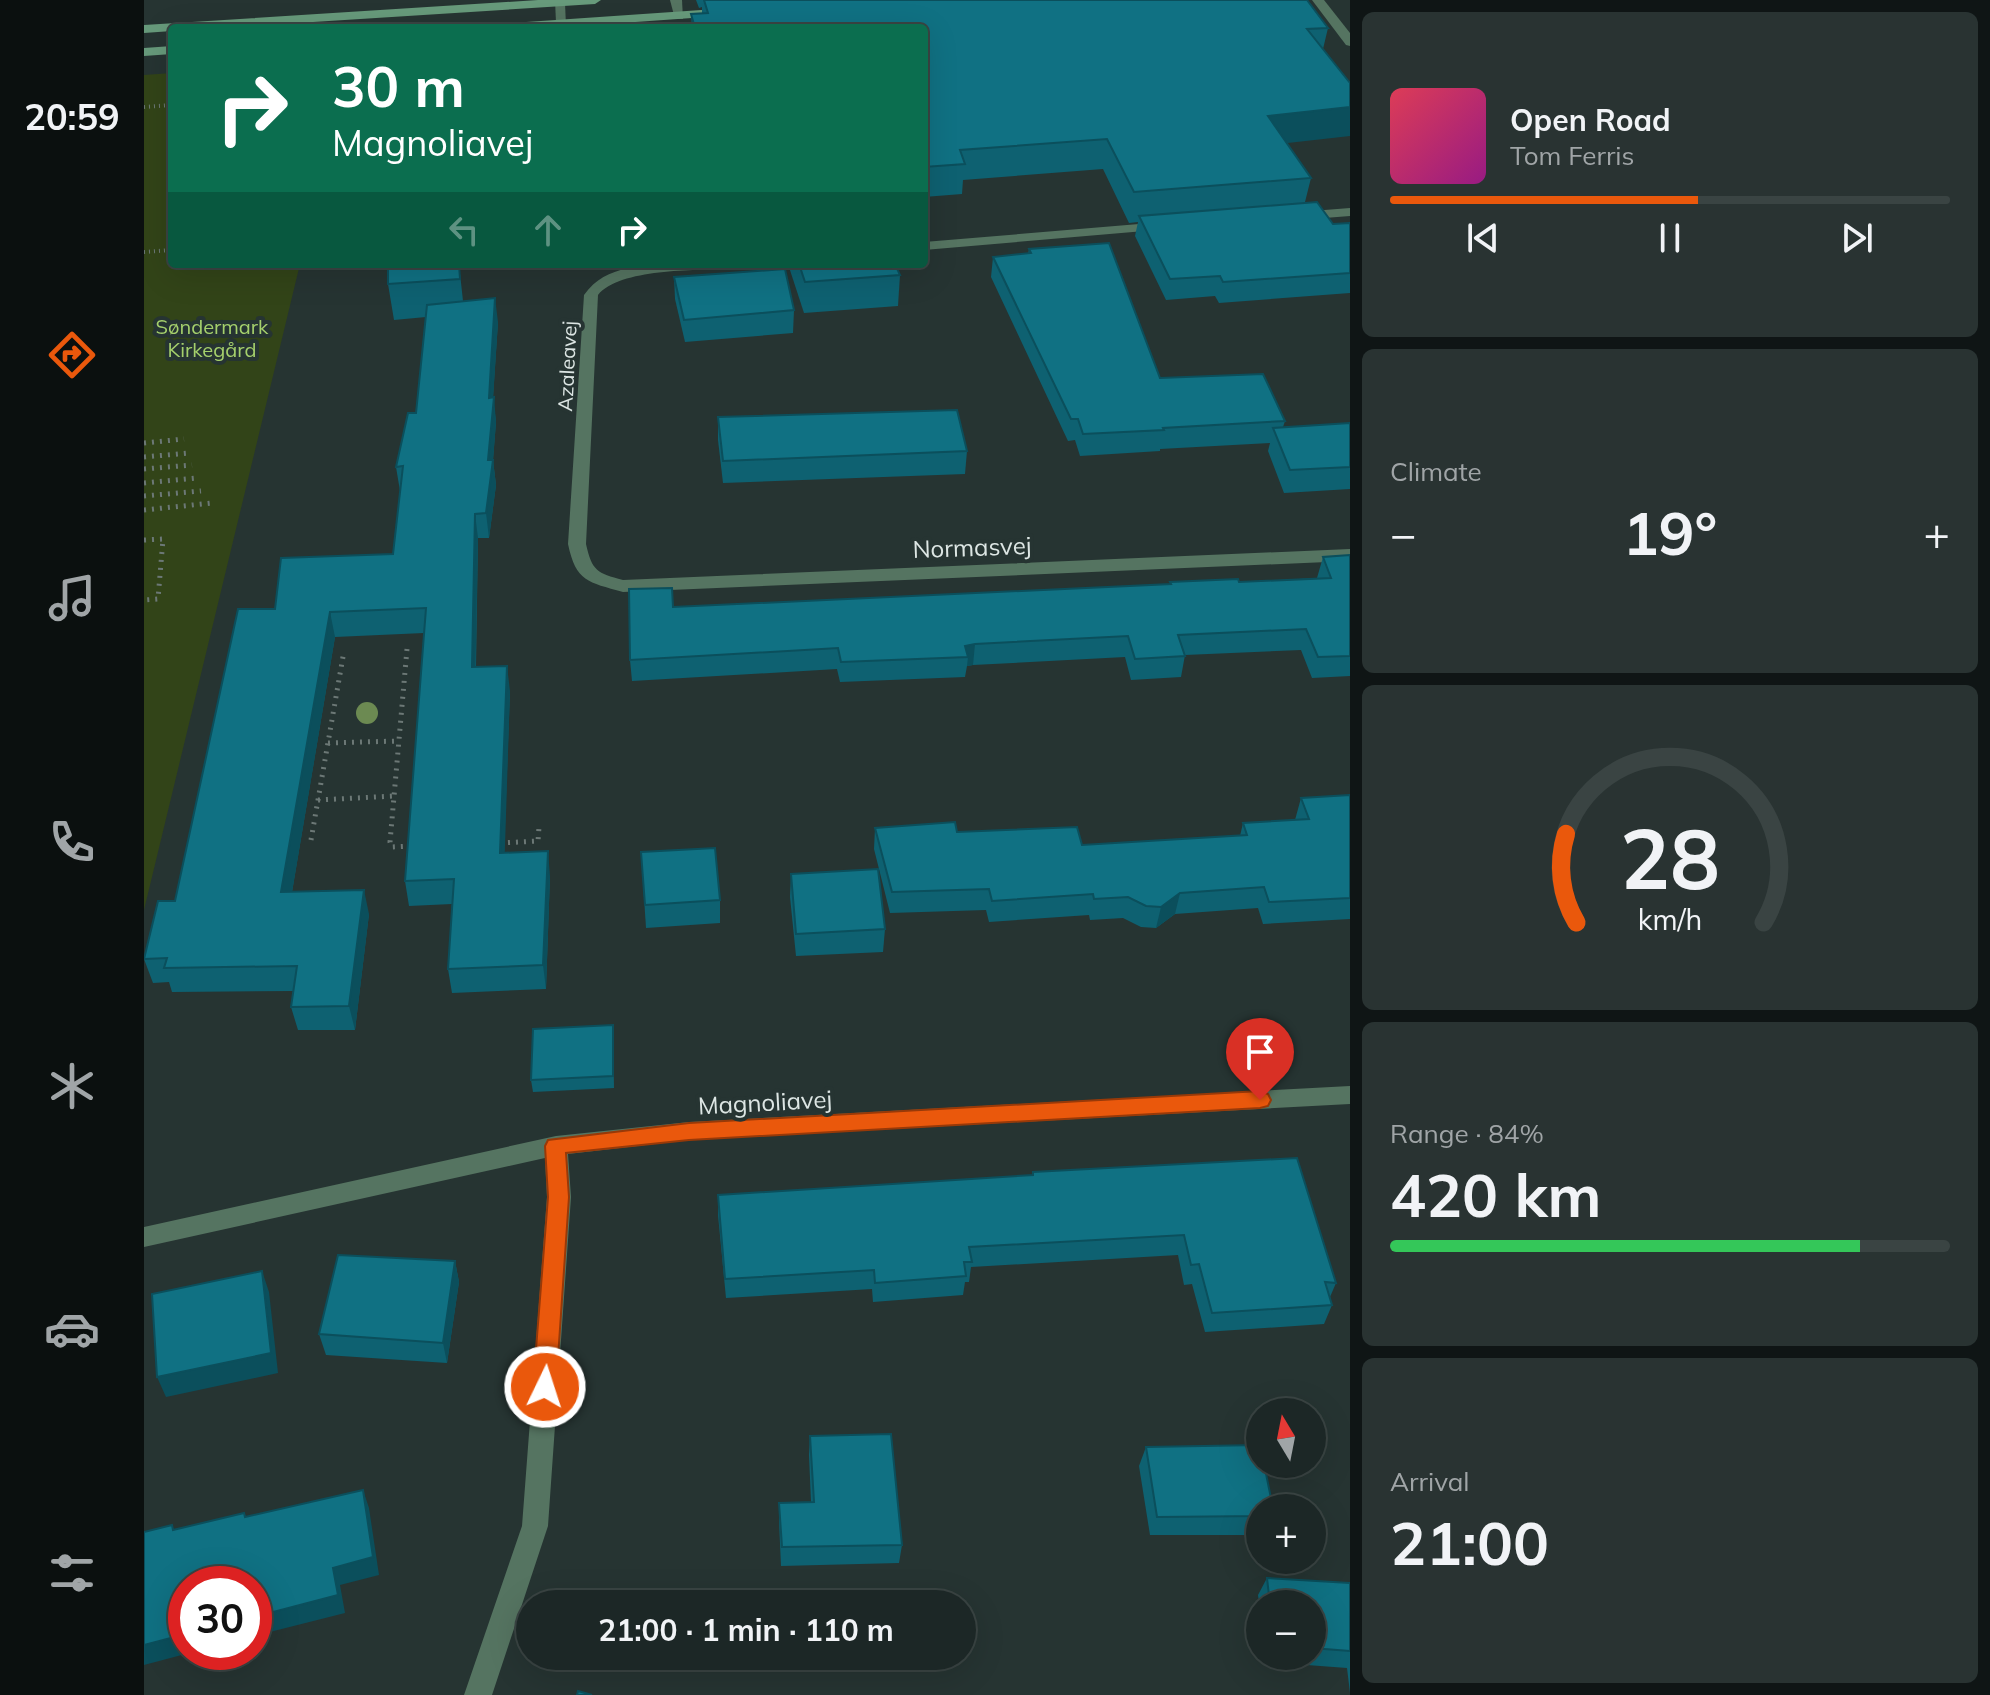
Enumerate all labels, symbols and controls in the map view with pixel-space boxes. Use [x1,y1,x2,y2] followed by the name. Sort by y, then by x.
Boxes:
[332,51,465,121] text: 30 m
[200,56,304,160] icon: right
[24,94,120,139] text: 20:59
[1510,101,1671,139] text: Open Road
[332,120,533,165] text: Magnoliavej
[1510,139,1634,172] text: Tom Ferris
[442,208,486,252] icon: left
[526,208,570,252] icon: ahead
[610,208,654,252] icon: right
[1461,216,1505,260] icon: previous
[1648,216,1692,260] icon: pause
[1835,216,1879,260] icon: next
[156,314,269,362] park label: Søndermark Kirkegård
[552,320,582,412] street label: Azaleavej
[44,327,100,383] icon: directions
[1390,455,1482,488] text: Climate
[1623,495,1717,570] text: 19°
[1390,506,1416,561] text: −
[1924,506,1950,561] text: +
[912,530,1032,564] street label: Normasvej
[44,570,100,626] icon: music
[1620,805,1720,910] text: 28
[44,814,100,870] icon: phone
[1638,902,1702,938] text: km/h
[1226,1018,1294,1100] pin
[1238,1030,1282,1074] icon: arrive
[44,1058,100,1114] icon: climate
[697,1084,833,1120] street label: Magnoliavej
[1390,1117,1544,1150] text: Range · 84%
[1390,1157,1602,1232] text: 420 km
[44,1301,100,1357] icon: car
[503,1345,587,1429] position arrow
[1246,1398,1326,1478] north arrow
[1246,1398,1326,1670] map controls
[1390,1465,1470,1498] text: Arrival
[1246,1494,1326,1574] button: +
[1390,1505,1549,1580] text: 21:00
[44,1545,100,1601] icon: filters
[168,1566,272,1670] speed limit sign: 30
[1246,1590,1326,1670] button: −
[598,1611,894,1649] text: 21:00 · 1 min · 110 m

